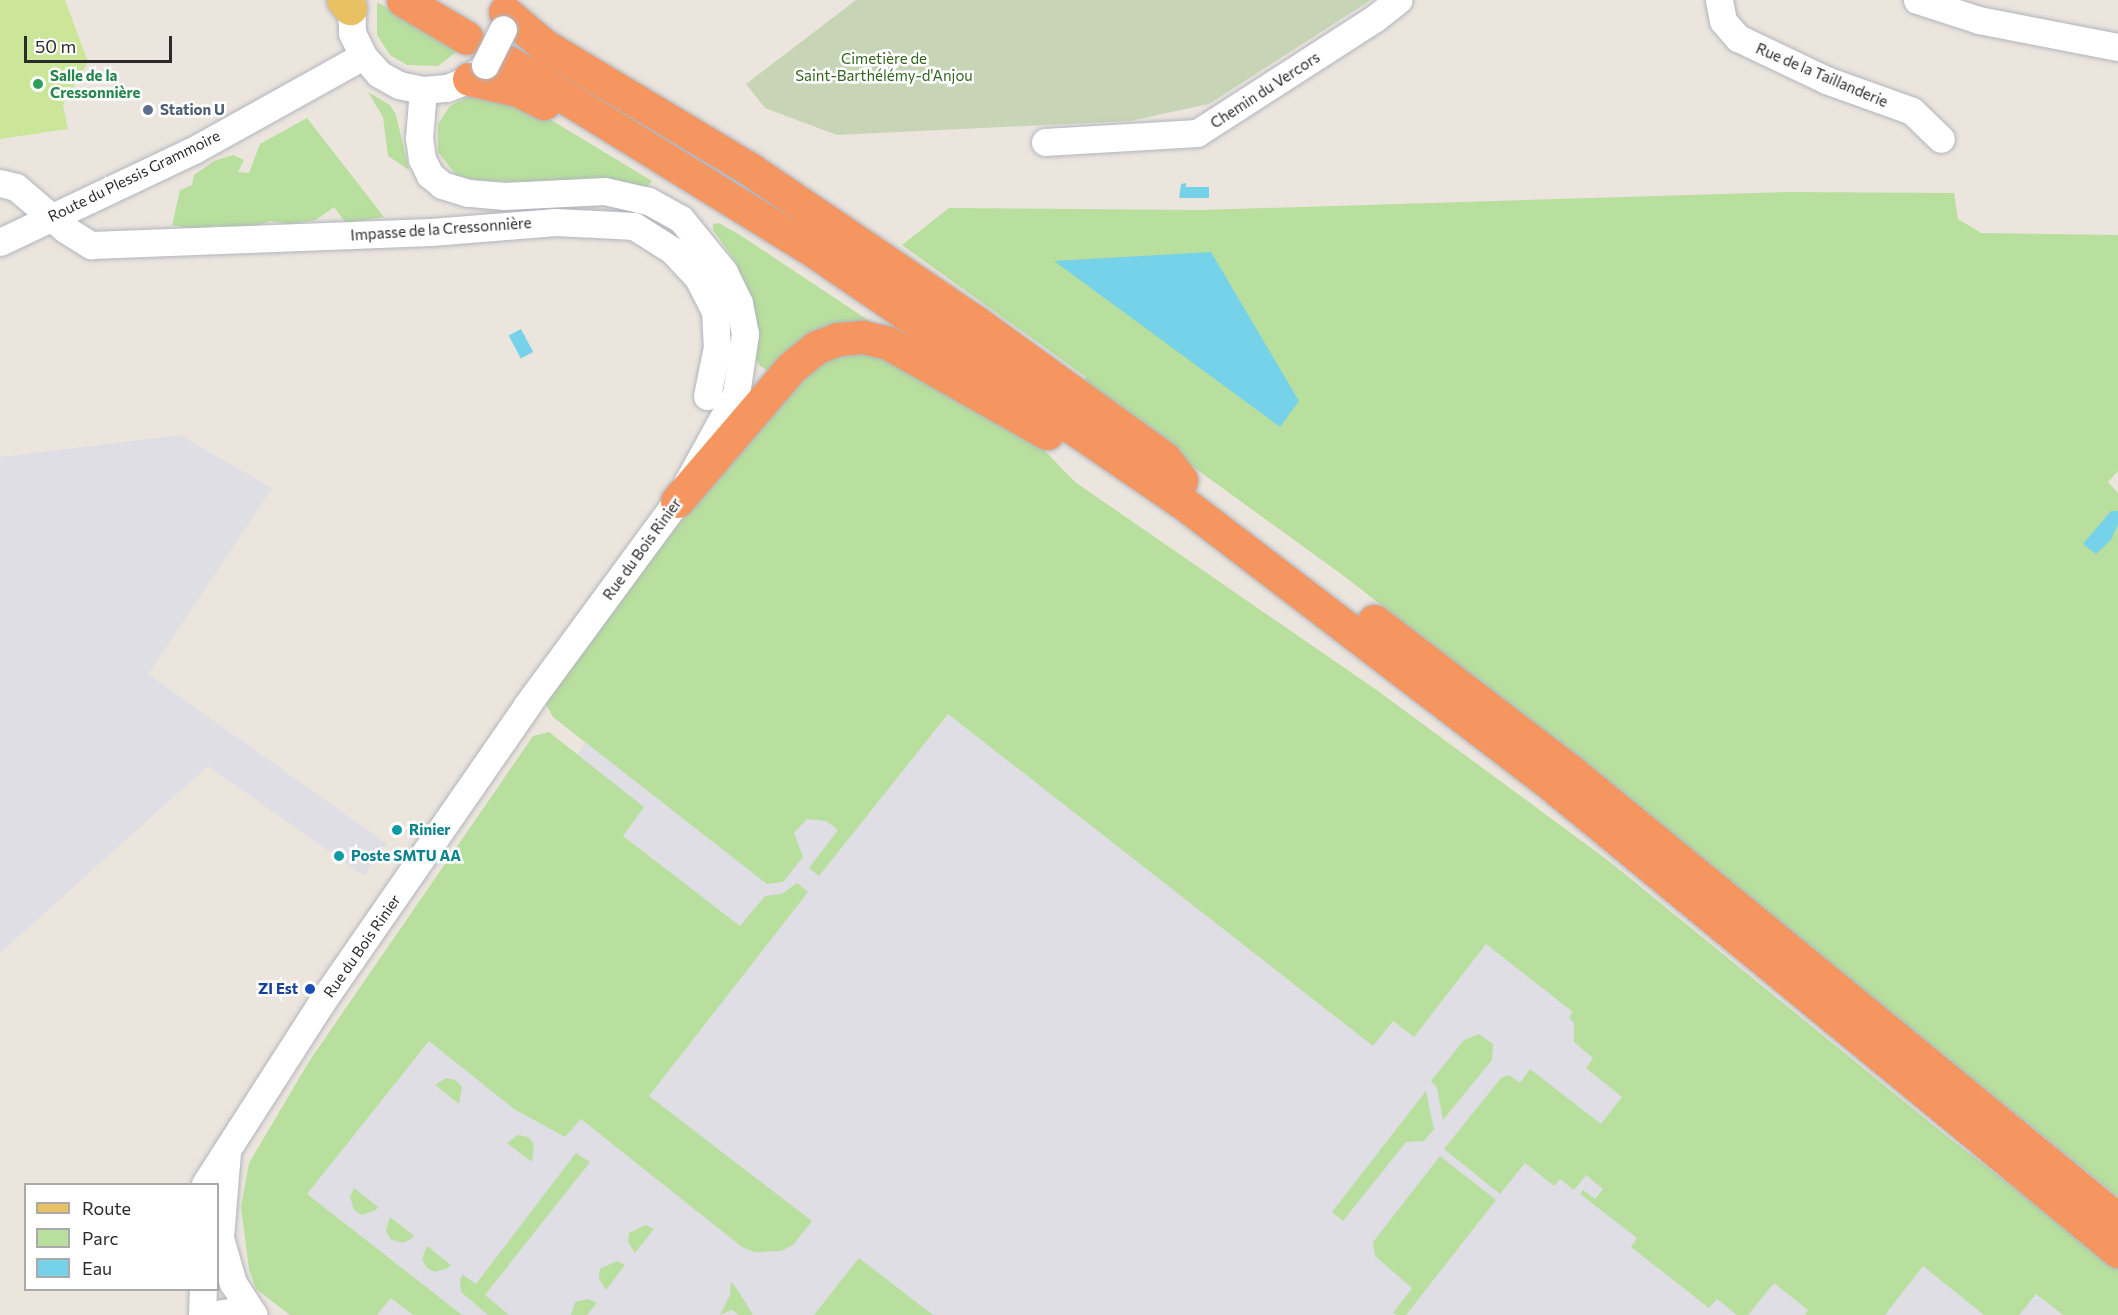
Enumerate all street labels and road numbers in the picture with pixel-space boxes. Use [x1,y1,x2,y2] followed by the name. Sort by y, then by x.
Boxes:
[1753,39,1891,111] street label: Rue de la Taillanderie
[1207,48,1323,132] street label: Chemin du Vercors
[45,126,223,226] street label: Route du Plessis Grammoire
[350,214,532,244] street label: Impasse de la Cressonnière
[599,495,685,603] street label: Rue du Bois Rinier
[320,891,404,1001] street label: Rue du Bois Rinier

